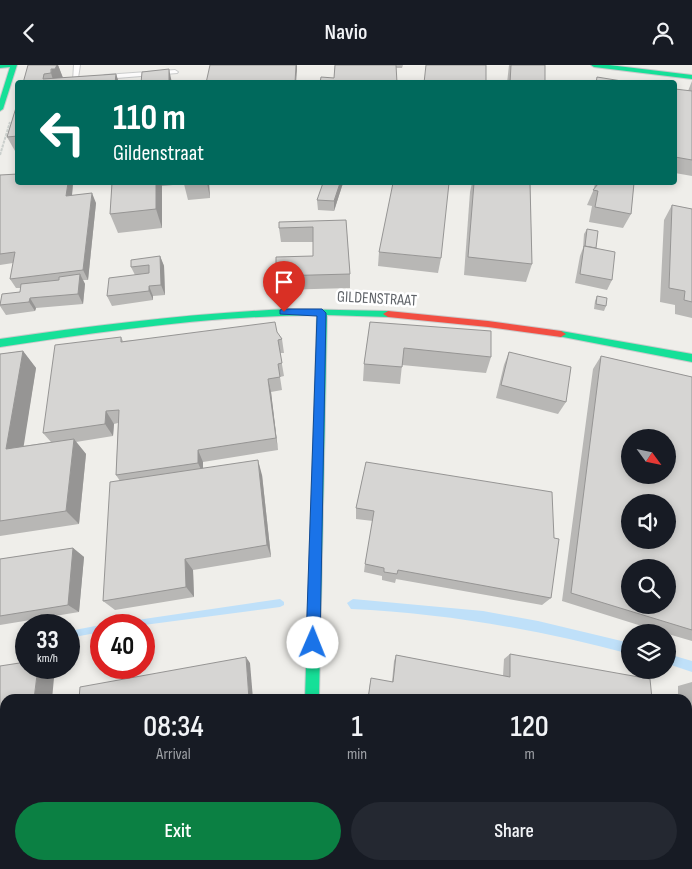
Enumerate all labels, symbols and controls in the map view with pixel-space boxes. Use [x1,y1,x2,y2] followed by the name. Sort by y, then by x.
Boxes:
[15,19,43,47] icon: back
[325,19,367,46] text: Navio
[649,19,677,47] icon: person
[113,97,186,140] text: 110 m
[30,100,95,165] icon: left
[113,140,204,167] text: Gildenstraat
[263,261,305,312] pin
[270,268,298,296] icon: arrive
[337,287,418,311] street label: GILDENSTRAAT
[621,429,676,484] north arrow
[621,429,676,679] map controls
[621,494,676,549] button: sound
[621,559,676,614] button: search
[90,614,155,679] speed limit sign: 40
[286,616,338,668] position arrow
[621,624,676,679] button: layers
[36,625,59,656] text: 33
[37,651,58,666] text: km/h
[143,709,204,745] text: 08:34
[351,709,363,745] text: 1
[510,709,549,745] text: 120
[156,745,191,764] text: Arrival
[347,745,367,764] text: min
[524,745,535,764] text: m
[15,802,341,860] button: Exit
[351,802,677,860] button: Share

